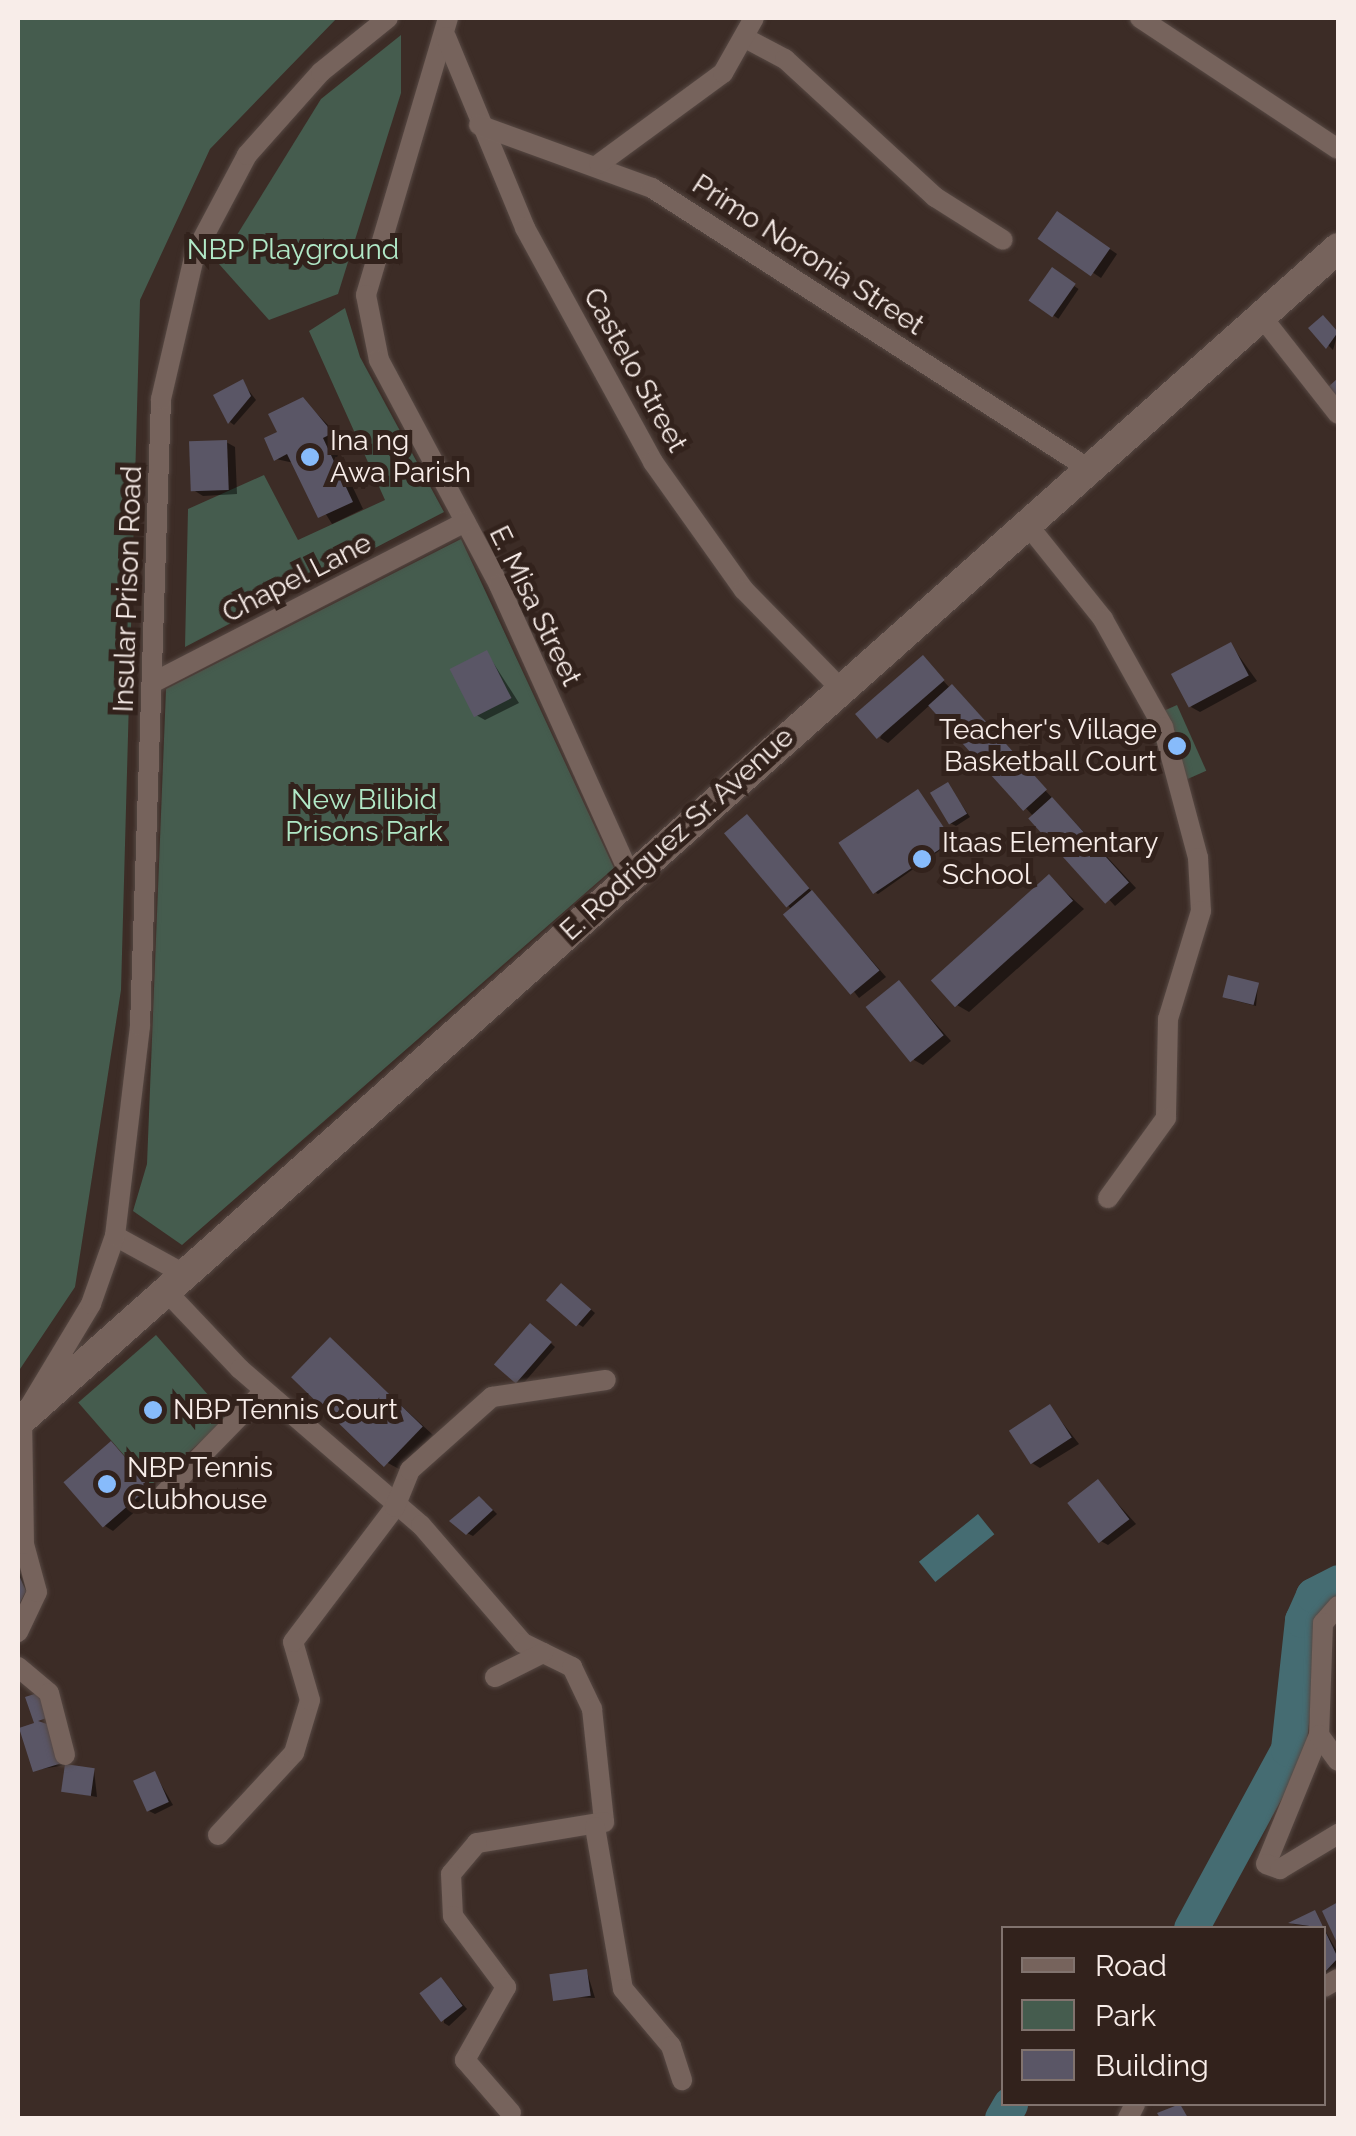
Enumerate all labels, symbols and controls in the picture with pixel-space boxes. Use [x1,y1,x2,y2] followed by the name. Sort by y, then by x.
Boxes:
[686,168,930,342] street label: Primo Noronia Street
[186,233,400,267] park label: NBP Playground
[576,282,694,458] street label: Castelo Street
[330,424,471,490] place label: Ina ng Awa Parish
[299,446,321,468] marker: Ina ng Awa Parish
[107,465,149,713] street label: Insular Prison Road
[482,521,588,691] street label: E. Misa Street
[216,526,378,630] street label: Chapel Lane
[938,713,1157,779] place label: Teacher's Village Basketball Court
[553,720,801,948] street label: E. Rodriguez Sr. Avenue
[1166,735,1188,757] marker: Teacher's Village Basketball Court
[285,783,443,849] park label: New Bilibid Prisons Park
[942,826,1158,892] place label: Itaas Elementary School
[911,848,933,870] marker: Itaas Elementary School
[173,1393,399,1427] place label: NBP Tennis Court
[142,1399,164,1421] marker: NBP Tennis Court
[127,1451,274,1517] place label: NBP Tennis Clubhouse
[96,1473,118,1495] marker: NBP Tennis Clubhouse
[1001,1926,1326,2106] legend
[1095,1948,1167,1983] text: Road
[1095,1998,1156,2033] text: Park
[1095,2048,1209,2083] text: Building

